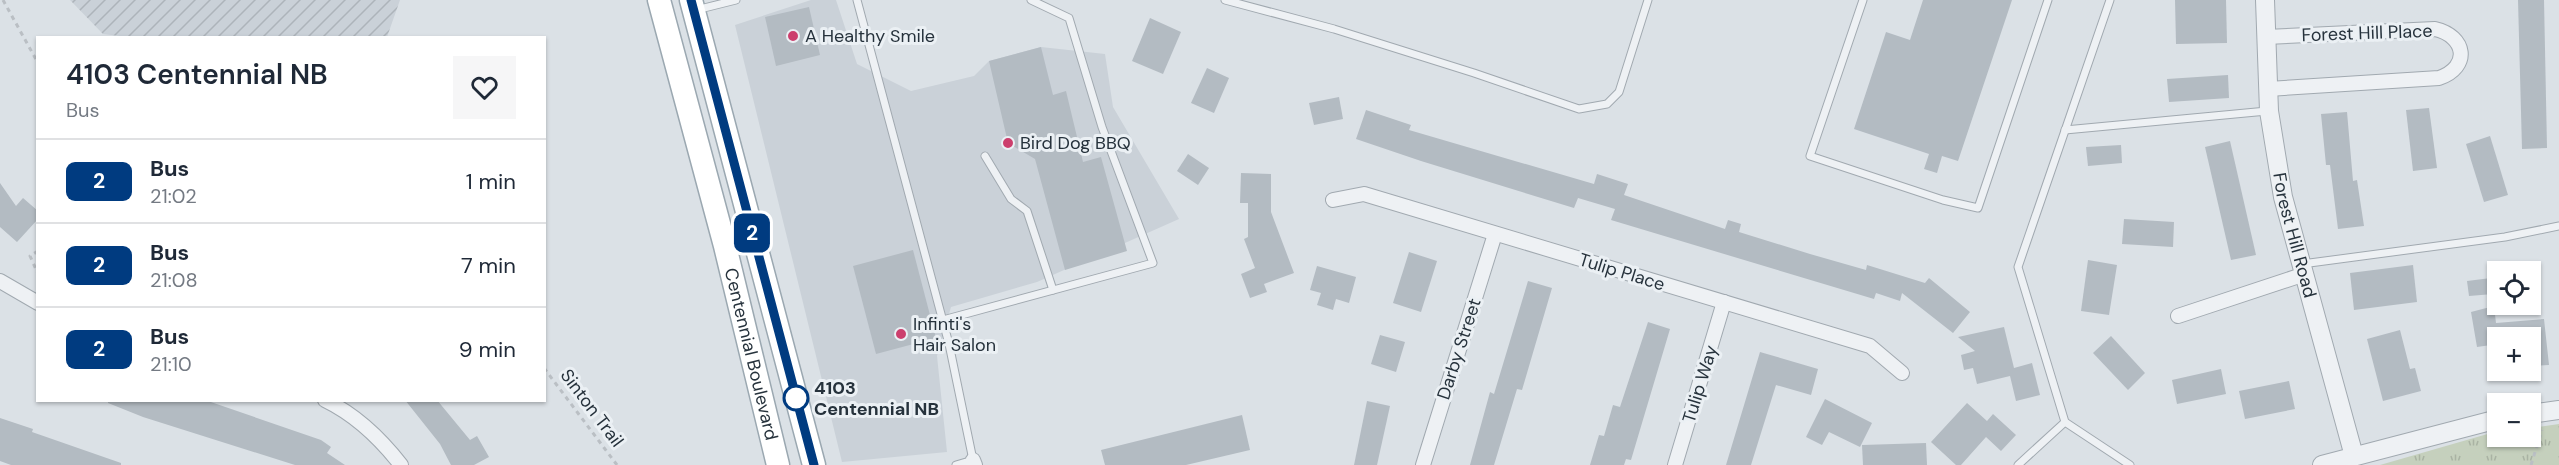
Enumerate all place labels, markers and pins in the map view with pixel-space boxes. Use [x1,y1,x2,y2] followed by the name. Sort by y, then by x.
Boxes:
[805,24,935,48] place label: A Healthy Smile
[786,29,800,43] marker: A Healthy Smile
[1020,131,1131,155] place label: Bird Dog BBQ
[1001,136,1015,150] marker: Bird Dog BBQ
[913,312,996,357] place label: Infinti's Hair Salon
[894,327,908,341] marker: Infinti's Hair Salon
[814,376,939,421] place label: 4103 Centennial NB
[783,385,809,411] marker: 4103 Centennial NB

